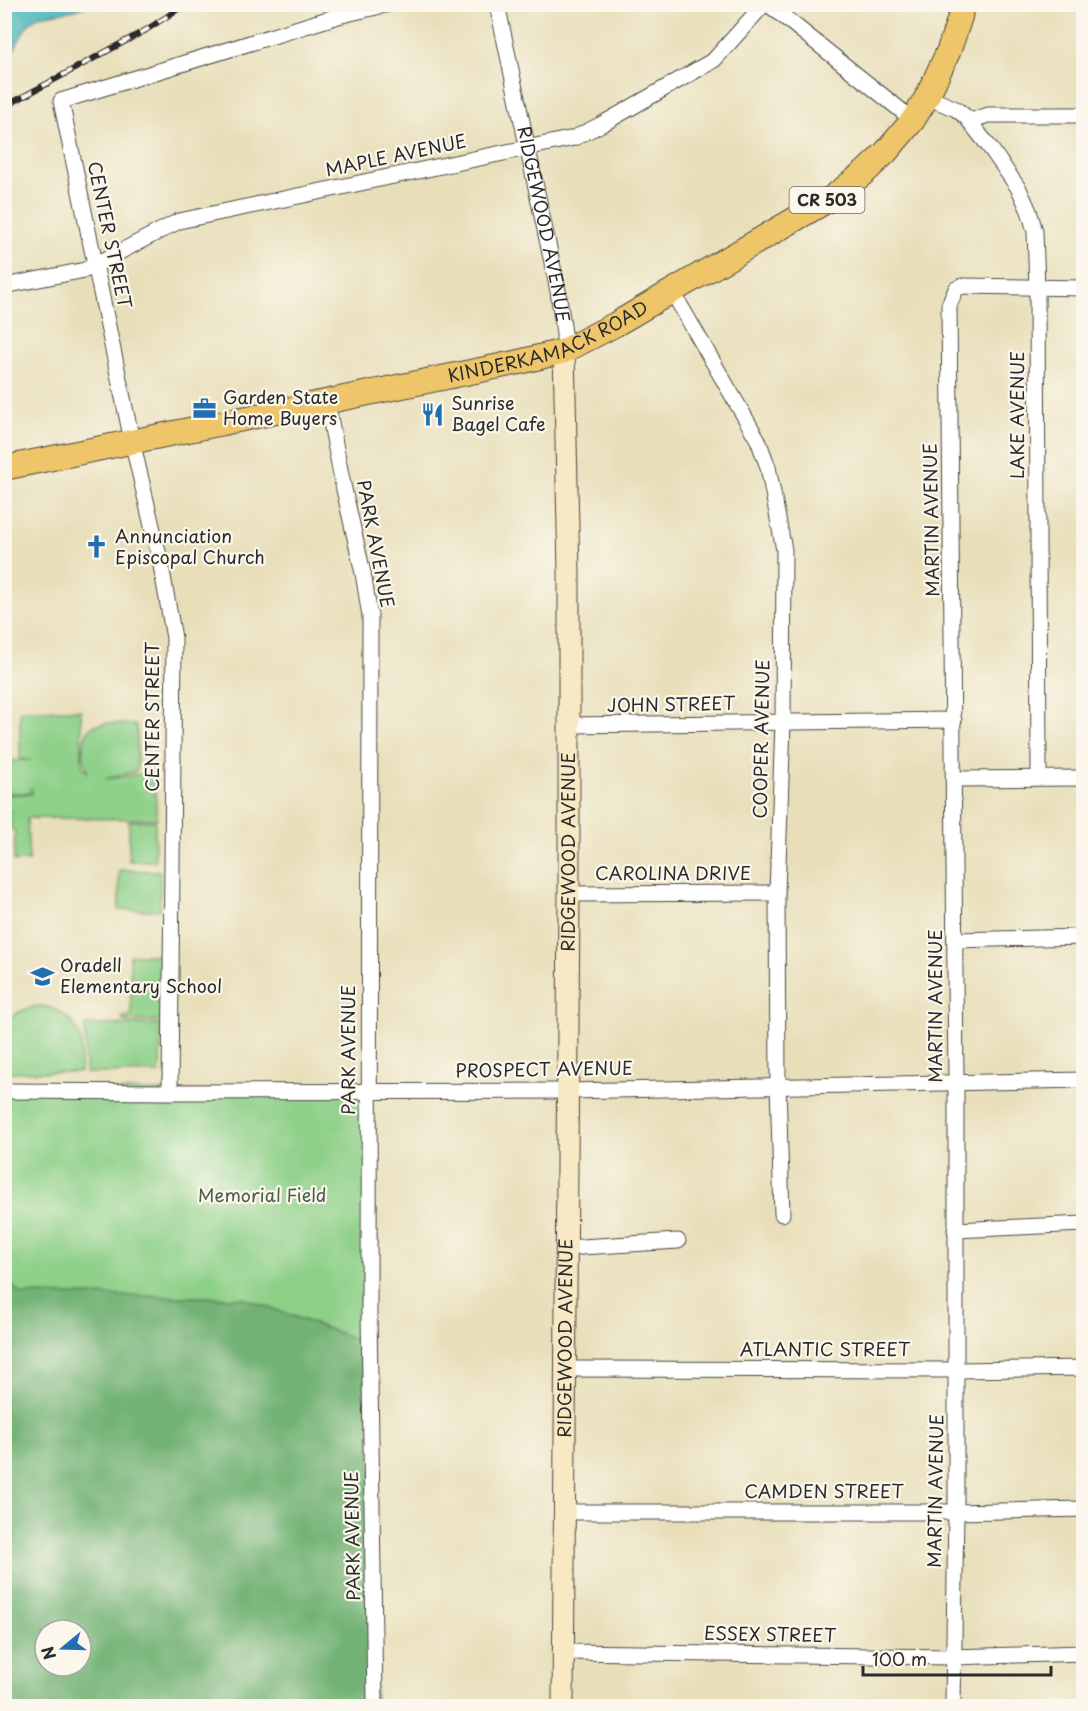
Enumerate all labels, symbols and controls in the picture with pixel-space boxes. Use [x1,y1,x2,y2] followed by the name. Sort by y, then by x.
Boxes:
[511,123,577,324] street label: RIDGEWOOD AVENUE
[323,126,469,183] street label: MAPLE AVENUE
[82,159,139,312] street label: CENTER STREET
[790,187,864,213] road number: CR 503
[445,293,653,388] street label: KINDERKAMACK ROAD
[1003,351,1030,479] street label: LAKE AVENUE
[223,383,338,431] place label: Garden State Home Buyers
[451,389,545,437] place label: Sunrise Bagel Cafe
[192,395,218,421] office icon: Garden State Home Buyers
[420,401,446,427] restaurant icon: Sunrise Bagel Cafe
[916,443,945,597] street label: MARTIN AVENUE
[351,477,402,610] street label: PARK AVENUE
[115,522,265,570] place label: Annunciation Episcopal Church
[84,534,110,560] church icon: Annunciation Episcopal Church
[138,641,165,792] street label: CENTER STREET
[746,659,775,819] street label: COOPER AVENUE
[607,689,736,718] street label: JOHN STREET
[554,752,581,952] street label: RIDGEWOOD AVENUE
[595,859,751,886] street label: CAROLINA DRIVE
[921,929,948,1083] street label: MARTIN AVENUE
[60,951,222,999] place label: Oradell Elementary School
[29,963,55,989] school or university icon: Oradell Elementary School
[334,985,361,1115] street label: PARK AVENUE
[455,1053,633,1084] street label: PROSPECT AVENUE
[198,1181,326,1208] park label: Memorial Field
[550,1238,578,1438] street label: RIDGEWOOD AVENUE
[740,1335,911,1362] street label: ATLANTIC STREET
[920,1414,949,1568] street label: MARTIN AVENUE
[337,1471,366,1601] street label: PARK AVENUE
[744,1477,904,1504] street label: CAMDEN STREET
[33,1618,93,1678] north arrow
[704,1619,837,1648] street label: ESSEX STREET
[863,1639,1050,1677] scale bar
[34,1643,61,1663] text: N
[872,1645,927,1672] text: 100 m

